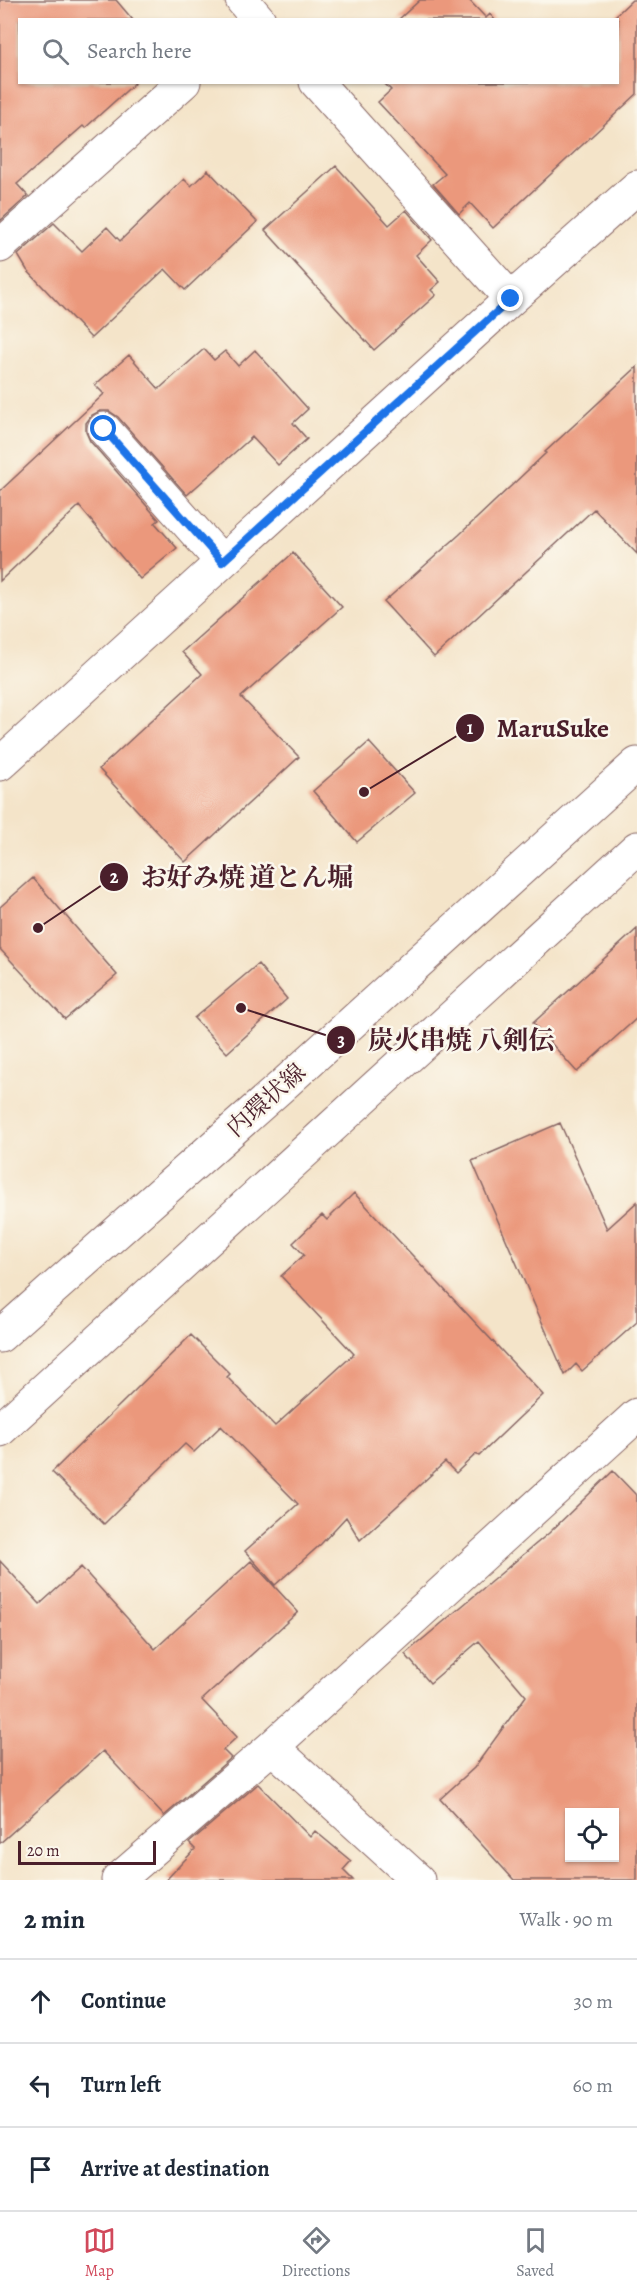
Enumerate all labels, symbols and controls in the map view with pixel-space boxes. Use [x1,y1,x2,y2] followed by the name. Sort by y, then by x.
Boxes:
[18,18,619,84] search box
[39,35,72,68] icon: search
[87,36,192,66] text: Search here
[497,285,523,311] route end
[90,415,116,441] route start
[455,706,621,750] callout: MaruSuke
[497,711,609,746] text: MaruSuke
[467,716,474,740] text: 1
[99,855,365,899] callout: お好み焼 道とん堀
[141,860,353,895] text: お好み焼 道とん堀
[110,865,119,889] text: 2
[326,1018,567,1062] callout: 炭火串焼 八剣伝
[368,1023,554,1058] text: 炭火串焼 八剣伝
[337,1028,345,1052] text: 3
[220,1056,312,1144] street label: 内環状線
[565,1808,619,1862] map controls
[565,1808,619,1862] button: locate
[18,1838,156,1866] scale bar
[27,1840,60,1862] text: 20 m
[24,1902,85,1937] text: 2 min
[520,1906,613,1933] text: Walk · 90 m
[24,1985,57,2018] icon: ahead
[81,1986,166,2016] text: Continue
[573,1988,613,2015] text: 30 m
[24,2069,57,2102] icon: left
[81,2070,161,2100] text: Turn left
[573,2072,613,2099] text: 60 m
[24,2153,57,2186] icon: arrive
[81,2154,270,2184] text: Arrive at destination
[83,2224,116,2282] tab: Map
[282,2224,350,2282] tab: Directions
[516,2224,554,2282] tab: Saved

